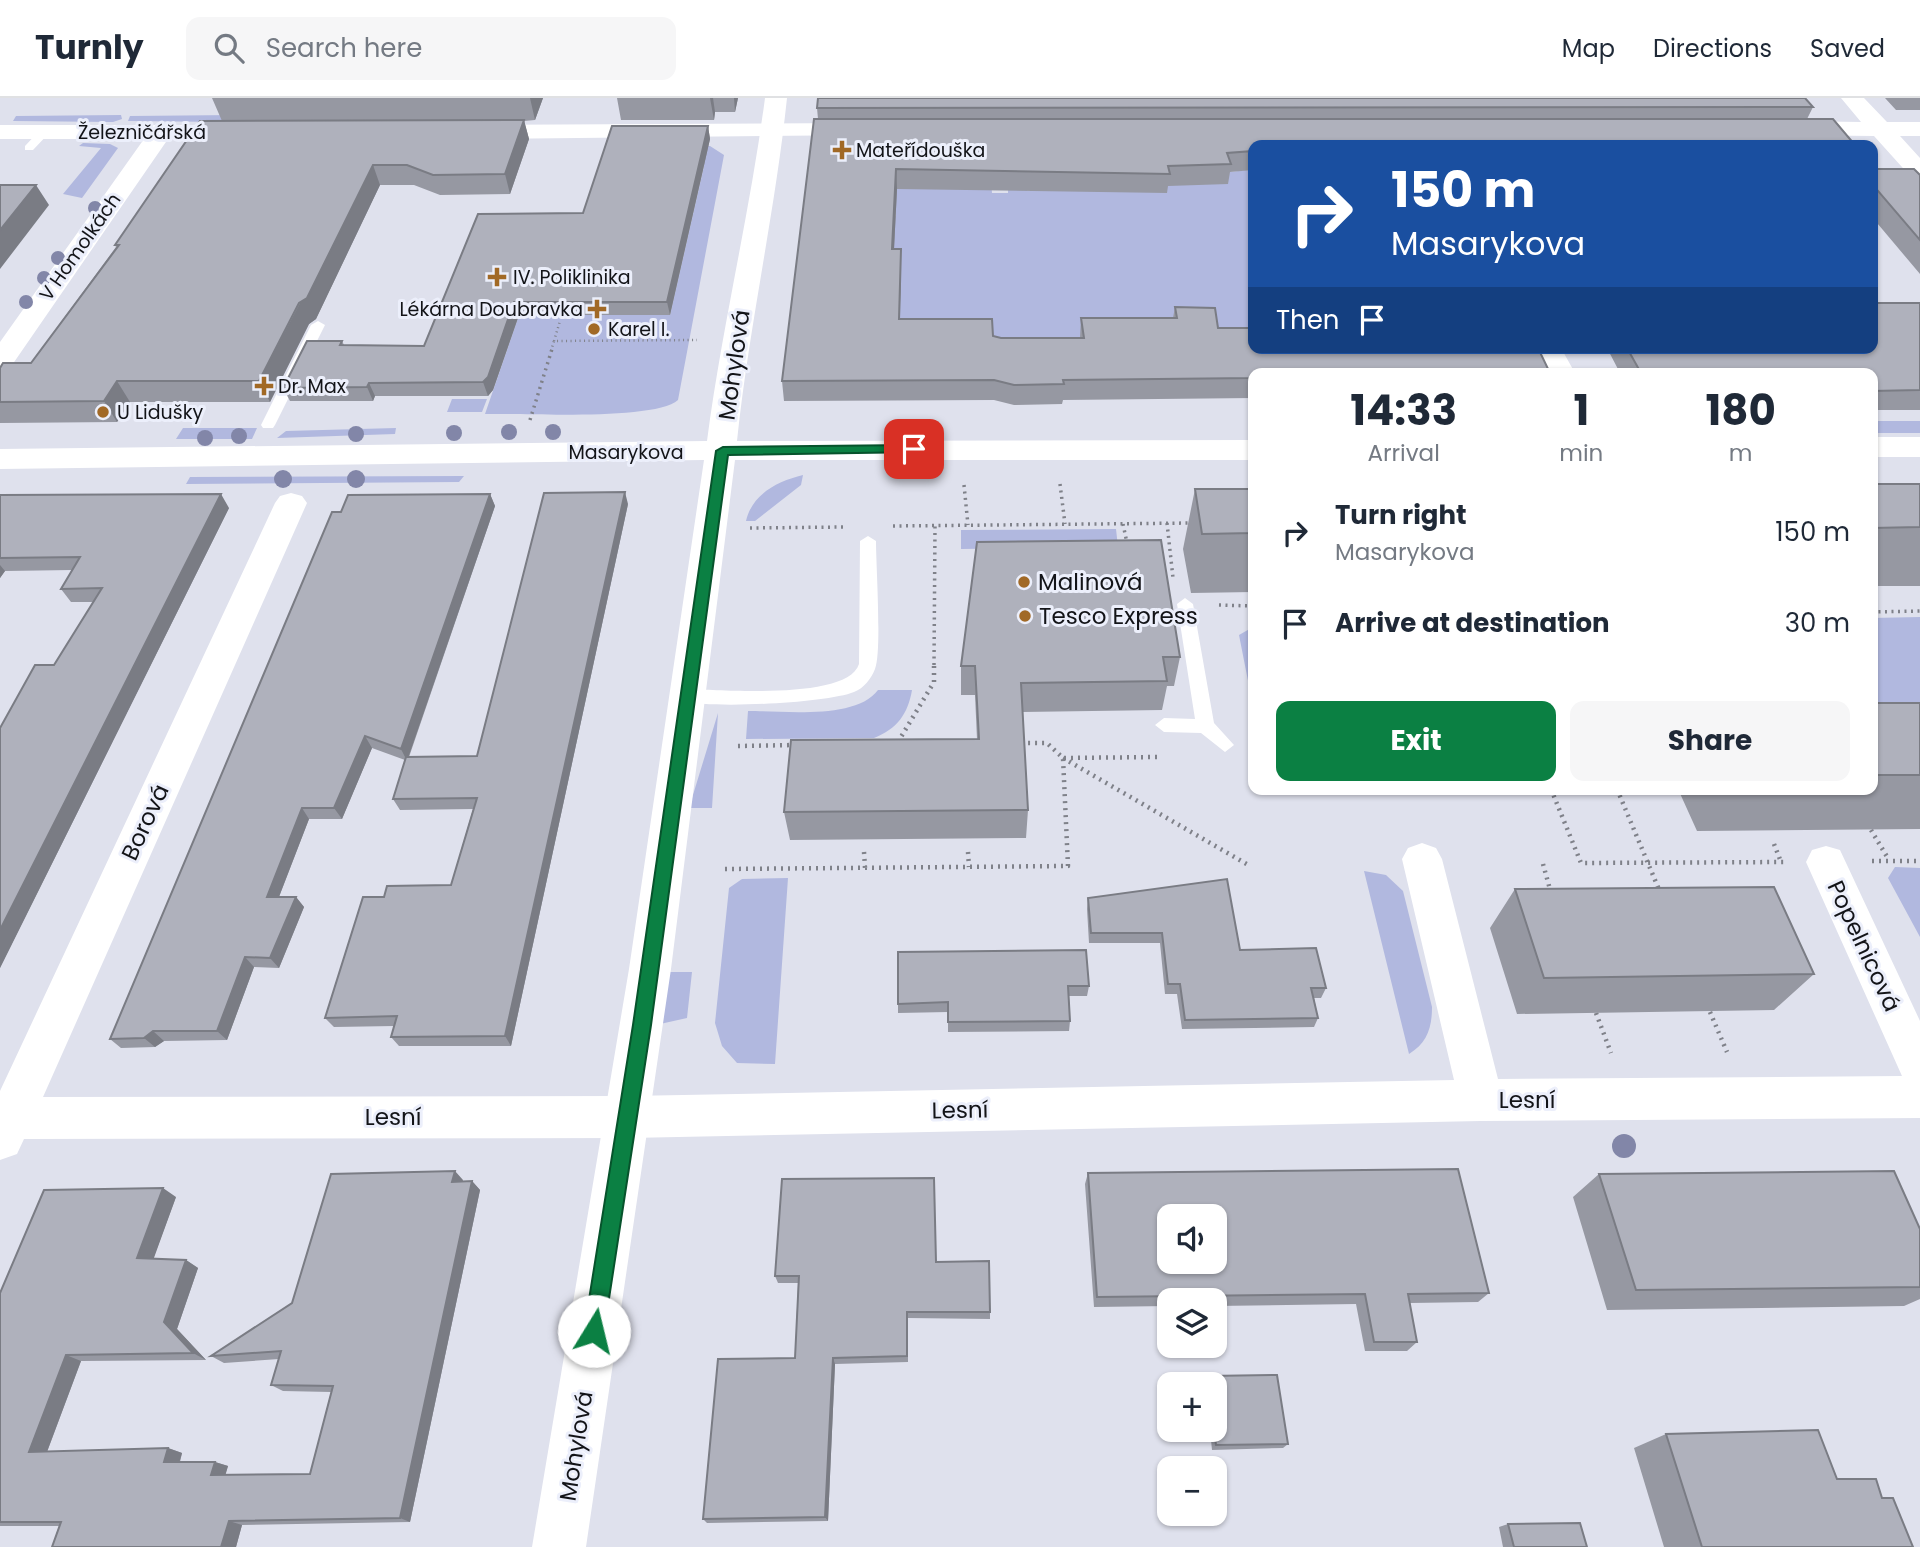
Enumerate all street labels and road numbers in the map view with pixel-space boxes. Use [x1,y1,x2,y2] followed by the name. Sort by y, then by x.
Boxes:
[78,119,206,146] street label: Železničářská
[33,188,127,306] street label: V Homolkách
[710,308,758,422] street label: Mohylová
[568,439,684,466] street label: Masarykova
[113,779,177,865] street label: Borová
[1820,875,1908,1017] street label: Popelnicová
[1499,1084,1556,1116] street label: Lesní
[931,1094,989,1126] street label: Lesní
[365,1101,422,1133] street label: Lesní
[552,1389,600,1503] street label: Mohylová

